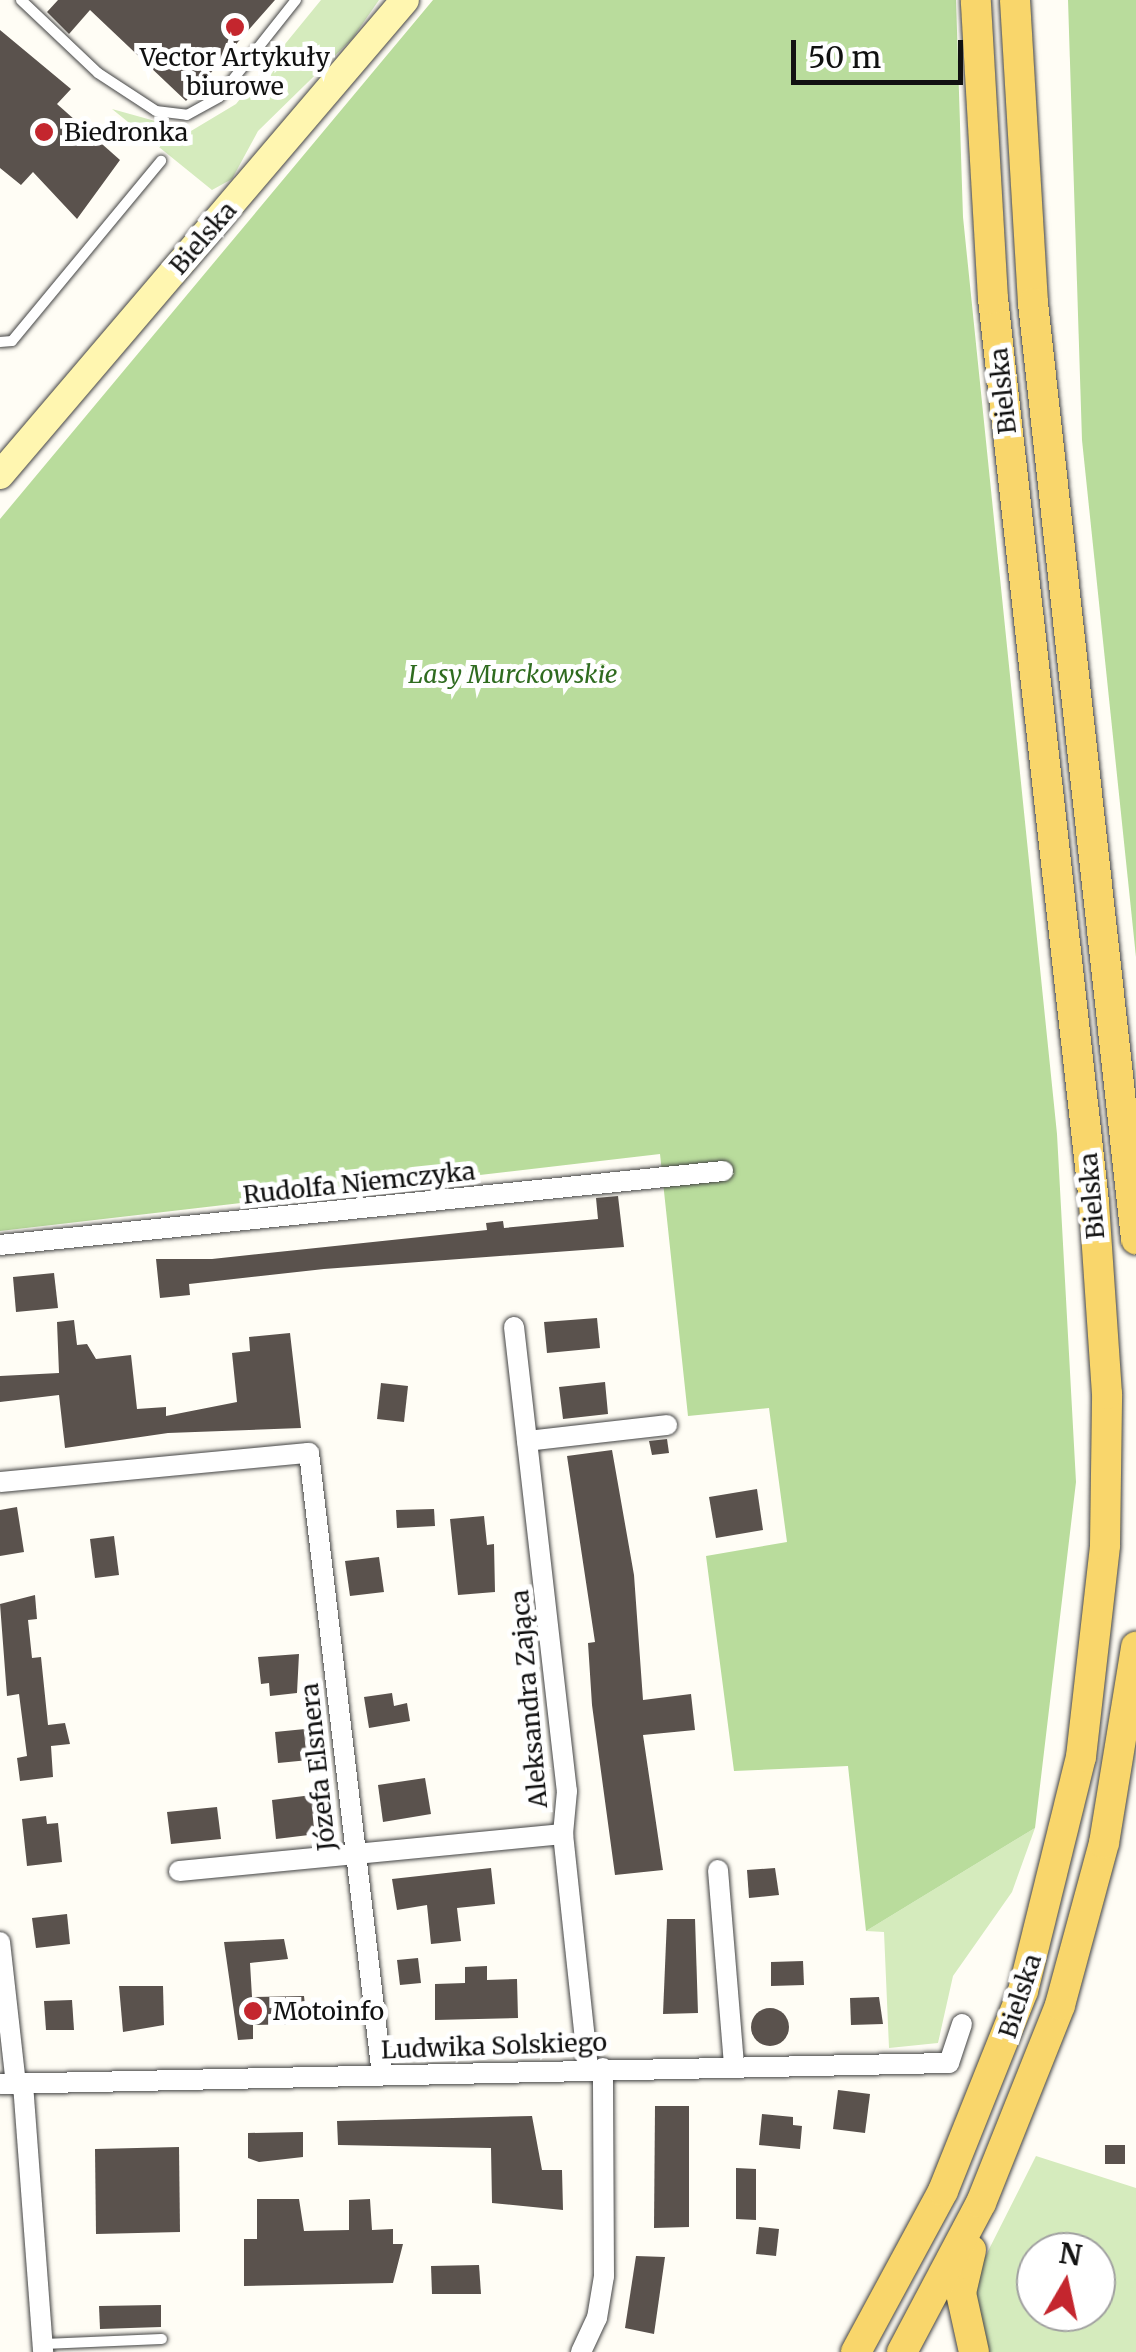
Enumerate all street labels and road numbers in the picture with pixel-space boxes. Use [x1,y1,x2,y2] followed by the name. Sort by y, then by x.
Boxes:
[163,195,243,281] street label: Bielska
[984,346,1022,436] street label: Bielska
[1073,1152,1111,1240] street label: Bielska
[241,1156,477,1210] street label: Rudolfa Niemczyka
[505,1588,553,1810] street label: Aleksandra Zająca
[294,1682,342,1852] street label: Józefa Elsnera
[992,1950,1048,2042] street label: Bielska
[380,2027,608,2065] street label: Ludwika Solskiego

